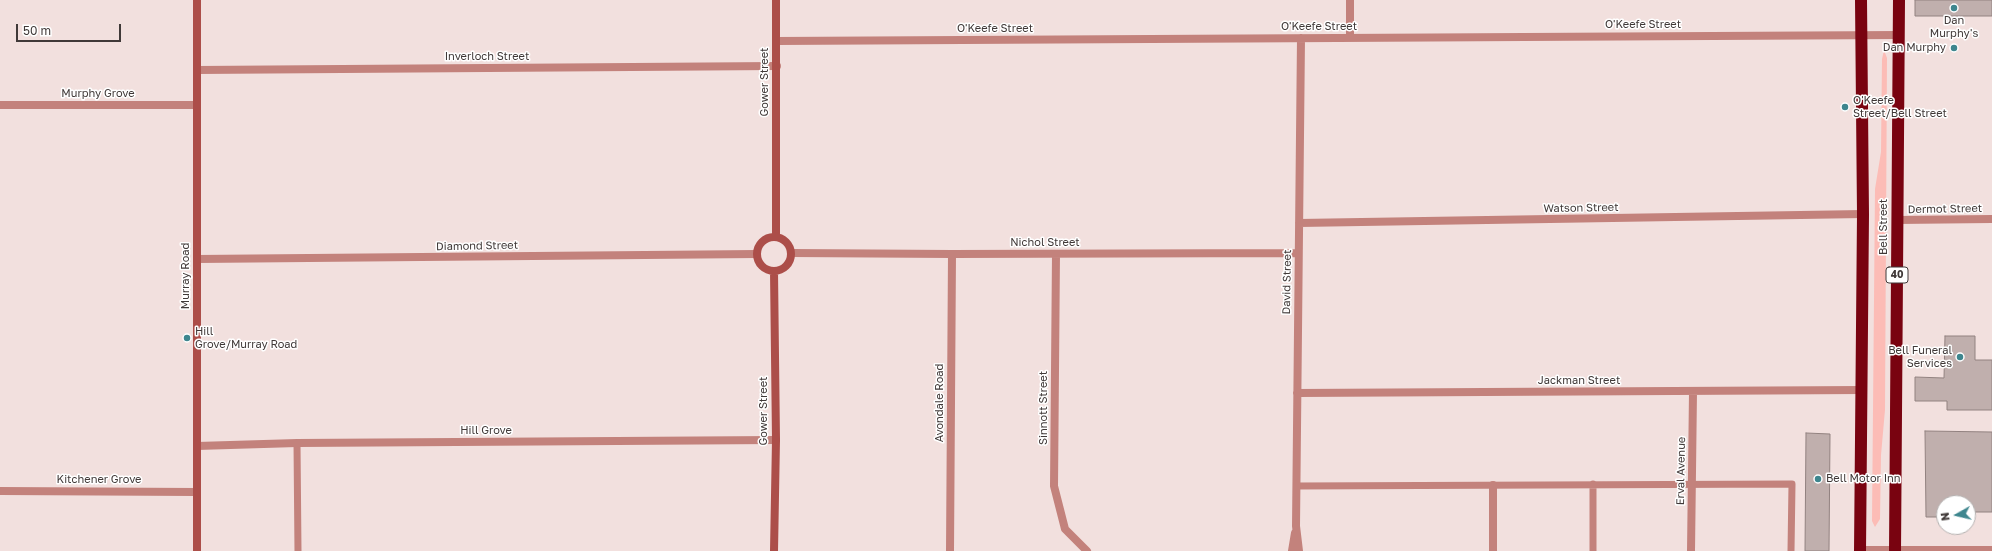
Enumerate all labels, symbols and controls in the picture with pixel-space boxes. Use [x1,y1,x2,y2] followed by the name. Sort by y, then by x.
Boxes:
[1949,3,1959,13] marker: Dan Murphy's
[1930,14,1978,40] place label: Dan Murphy's
[18,16,123,42] scale bar
[1605,18,1681,32] street label: O'Keefe Street
[1281,20,1357,34] street label: O'Keefe Street
[957,22,1033,36] street label: O'Keefe Street
[23,23,51,38] text: 50 m
[1883,41,1946,55] place label: Dan Murphy
[1949,43,1959,53] marker: Dan Murphy
[758,47,772,117] street label: Gower Street
[445,50,529,64] street label: Inverloch Street
[61,87,135,101] street label: Murphy Grove
[1853,94,1947,120] place label: O'Keefe Street/Bell Street
[1840,102,1850,112] marker: O'Keefe Street/Bell Street
[1877,199,1891,255] street label: Bell Street
[1543,201,1619,215] street label: Watson Street
[1908,202,1982,216] street label: Dermot Street
[1010,236,1080,250] street label: Nichol Street
[436,239,518,253] street label: Diamond Street
[179,243,193,309] street label: Murray Road
[1280,249,1294,315] street label: David Street
[1886,267,1908,283] road number: 40
[195,325,297,351] place label: Hill Grove/Murray Road
[182,333,192,343] marker: Hill Grove/Murray Road
[1888,344,1952,370] place label: Bell Funeral Services
[1955,352,1965,362] marker: Bell Funeral Services
[933,364,947,442] street label: Avondale Road
[1037,371,1051,445] street label: Sinnott Street
[1538,374,1620,388] street label: Jackman Street
[757,376,771,446] street label: Gower Street
[460,424,512,438] street label: Hill Grove
[1674,437,1688,505] street label: Erval Avenue
[1826,472,1901,486] place label: Bell Motor Inn
[57,473,141,487] street label: Kitchener Grove
[1813,474,1823,484] marker: Bell Motor Inn
[1936,495,1976,535] north arrow
[1938,512,1952,522] text: N

